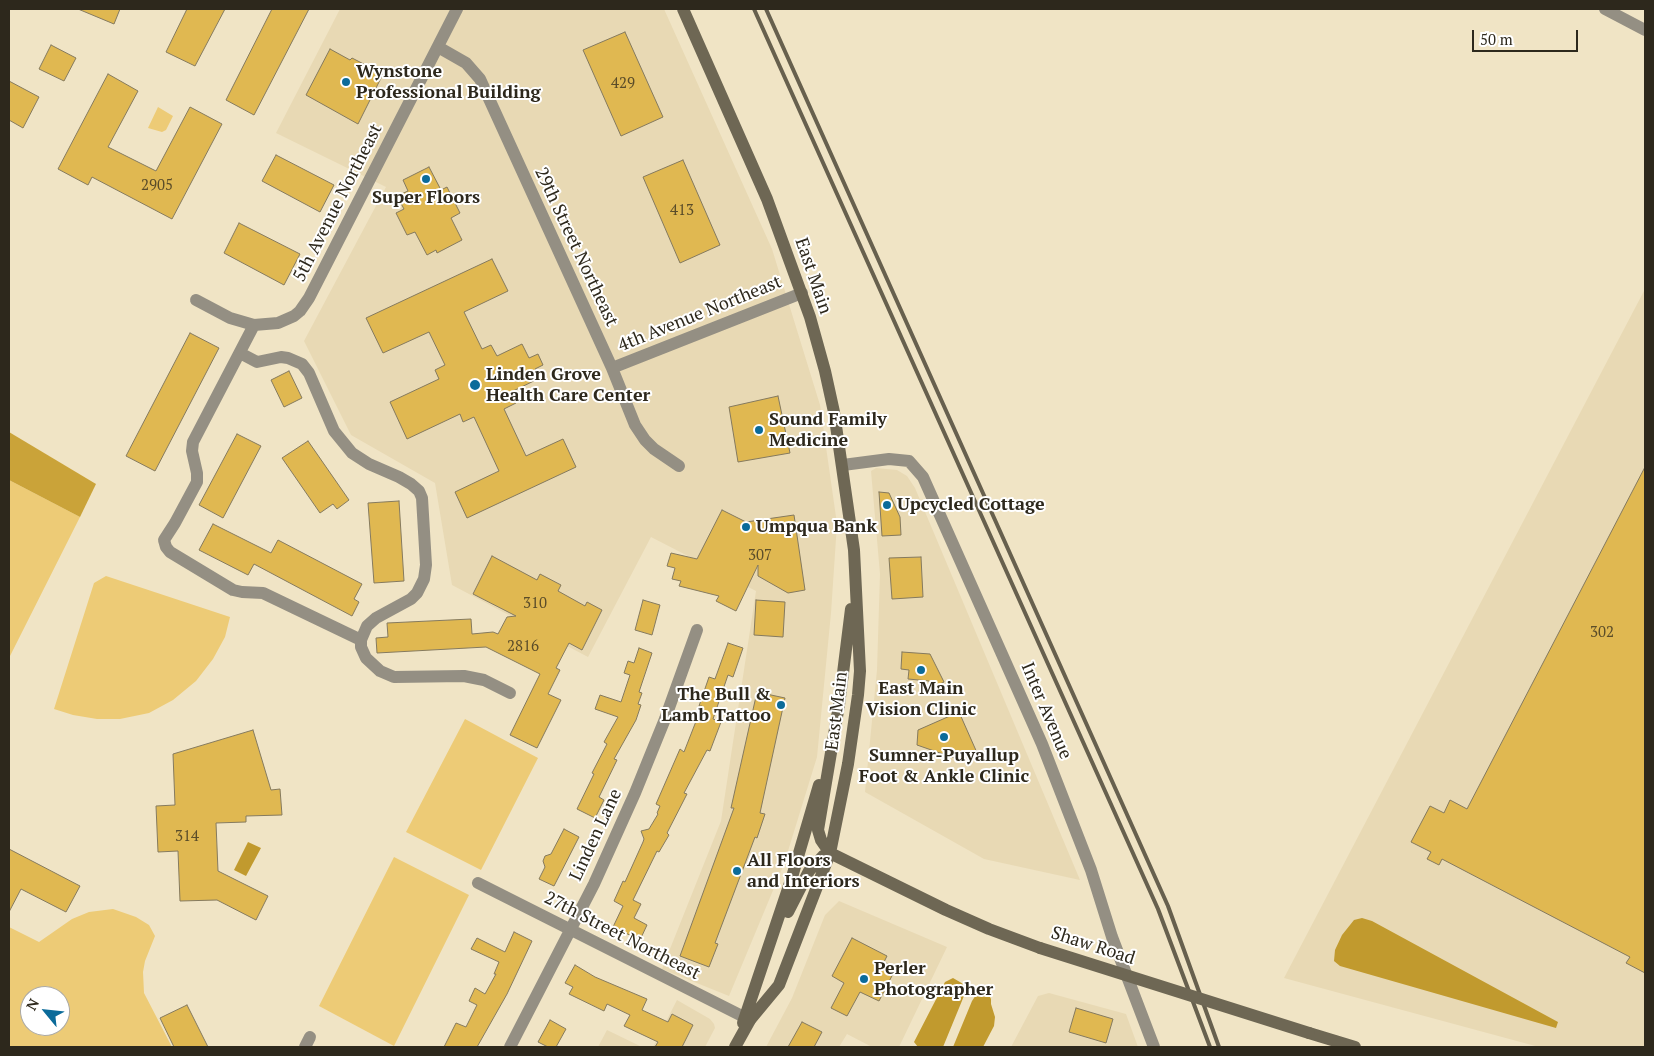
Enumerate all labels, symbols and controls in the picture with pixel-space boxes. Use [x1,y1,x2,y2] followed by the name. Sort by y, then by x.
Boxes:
[1474,20,1580,52] scale bar
[1480,29,1513,49] text: 50 m
[356,61,541,104] place label: Wynstone Professional Building
[611,75,635,93] house number: 429
[340,76,352,88] marker: Wynstone Professional Building
[289,120,387,286] street label: 5th Avenue Northeast
[530,164,622,330] street label: 29th Street Northeast
[420,173,432,185] marker: Super Floors
[141,177,173,195] house number: 2905
[372,187,480,209] place label: Super Floors
[670,202,694,220] house number: 413
[790,235,836,317] street label: East Main
[615,271,785,357] street label: 4th Avenue Northeast
[486,364,650,406] place label: Linden Grove Health Care Center
[468,378,482,392] marker: Linden Grove Health Care Center
[769,409,887,452] place label: Sound Family Medicine
[753,424,765,436] marker: Sound Family Medicine
[897,494,1045,516] place label: Upcycled Cottage
[881,499,893,511] marker: Upcycled Cottage
[756,516,877,538] place label: Umpqua Bank
[740,521,752,533] marker: Umpqua Bank
[748,547,772,565] house number: 307
[523,595,547,613] house number: 310
[1590,624,1614,642] house number: 302
[507,638,539,656] house number: 2816
[1016,659,1076,763] street label: Inter Avenue
[915,664,927,676] marker: East Main Vision Clinic
[821,670,853,752] street label: East Main
[866,678,976,721] place label: East Main Vision Clinic
[661,684,771,726] place label: The Bull & Lamb Tattoo
[775,699,787,711] marker: The Bull & Lamb Tattoo
[938,731,950,743] marker: Sumner-Puyallup Foot & Ankle Clinic
[859,745,1029,788] place label: Sumner-Puyallup Foot & Ankle Clinic
[565,786,627,884] street label: Linden Lane
[175,828,199,846] house number: 314
[747,850,860,892] place label: All Floors and Interiors
[731,865,743,877] marker: All Floors and Interiors
[540,887,704,985] street label: 27th Street Northeast
[1048,922,1138,970] street label: Shaw Road
[874,958,993,1001] place label: Perler Photographer
[858,973,870,985] marker: Perler Photographer
[20,986,70,1036] north arrow
[21,995,43,1013] text: N

